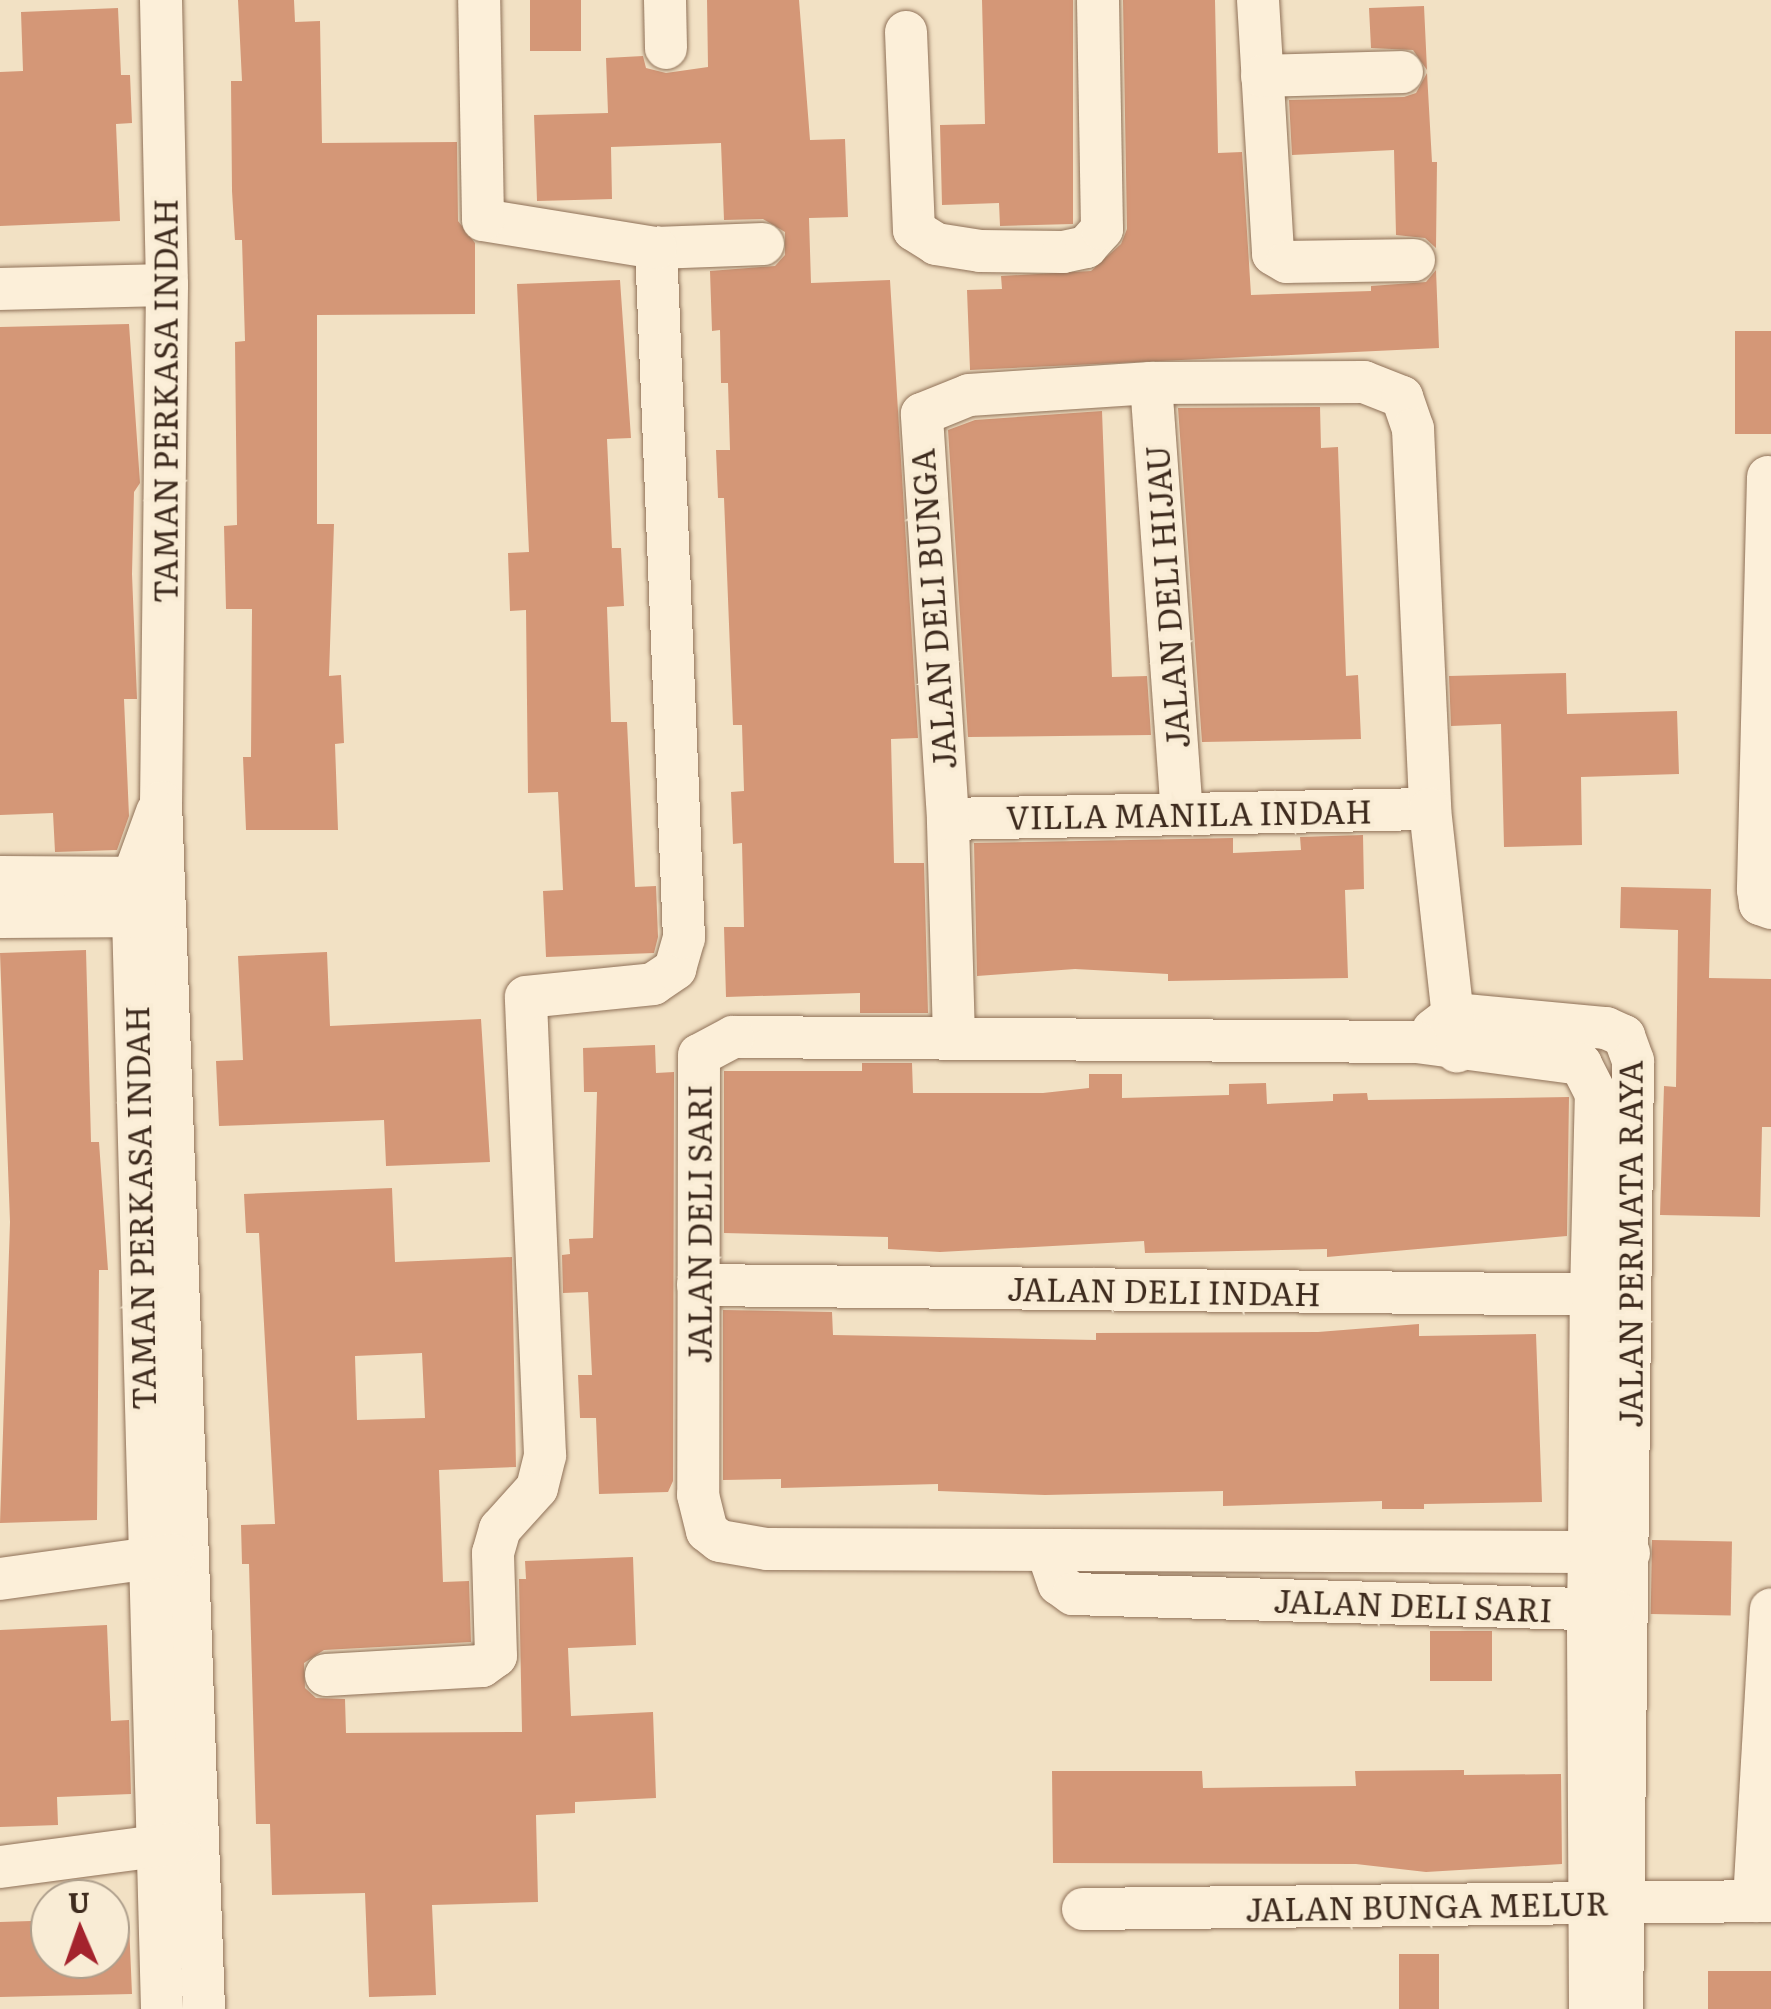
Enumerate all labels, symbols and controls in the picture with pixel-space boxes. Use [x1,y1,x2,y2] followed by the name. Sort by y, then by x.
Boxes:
[145,199,183,603] street label: TAMAN PERKASA INDAH
[1136,444,1196,750] street label: JALAN DELI HIJAU
[902,447,962,771] street label: JALAN DELI BUNGA
[1006,791,1372,835] street label: VILLA MANILA INDAH
[116,1005,162,1411] street label: TAMAN PERKASA INDAH
[1610,1060,1648,1428] street label: JALAN PERMATA RAYA
[679,1084,717,1364] street label: JALAN DELI SARI
[1007,1268,1321,1312] street label: JALAN DELI INDAH
[1273,1580,1553,1628] street label: JALAN DELI SARI
[30,1879,130,1979] north arrow
[67,1880,91,1922] text: U
[1245,1883,1609,1927] street label: JALAN BUNGA MELUR

